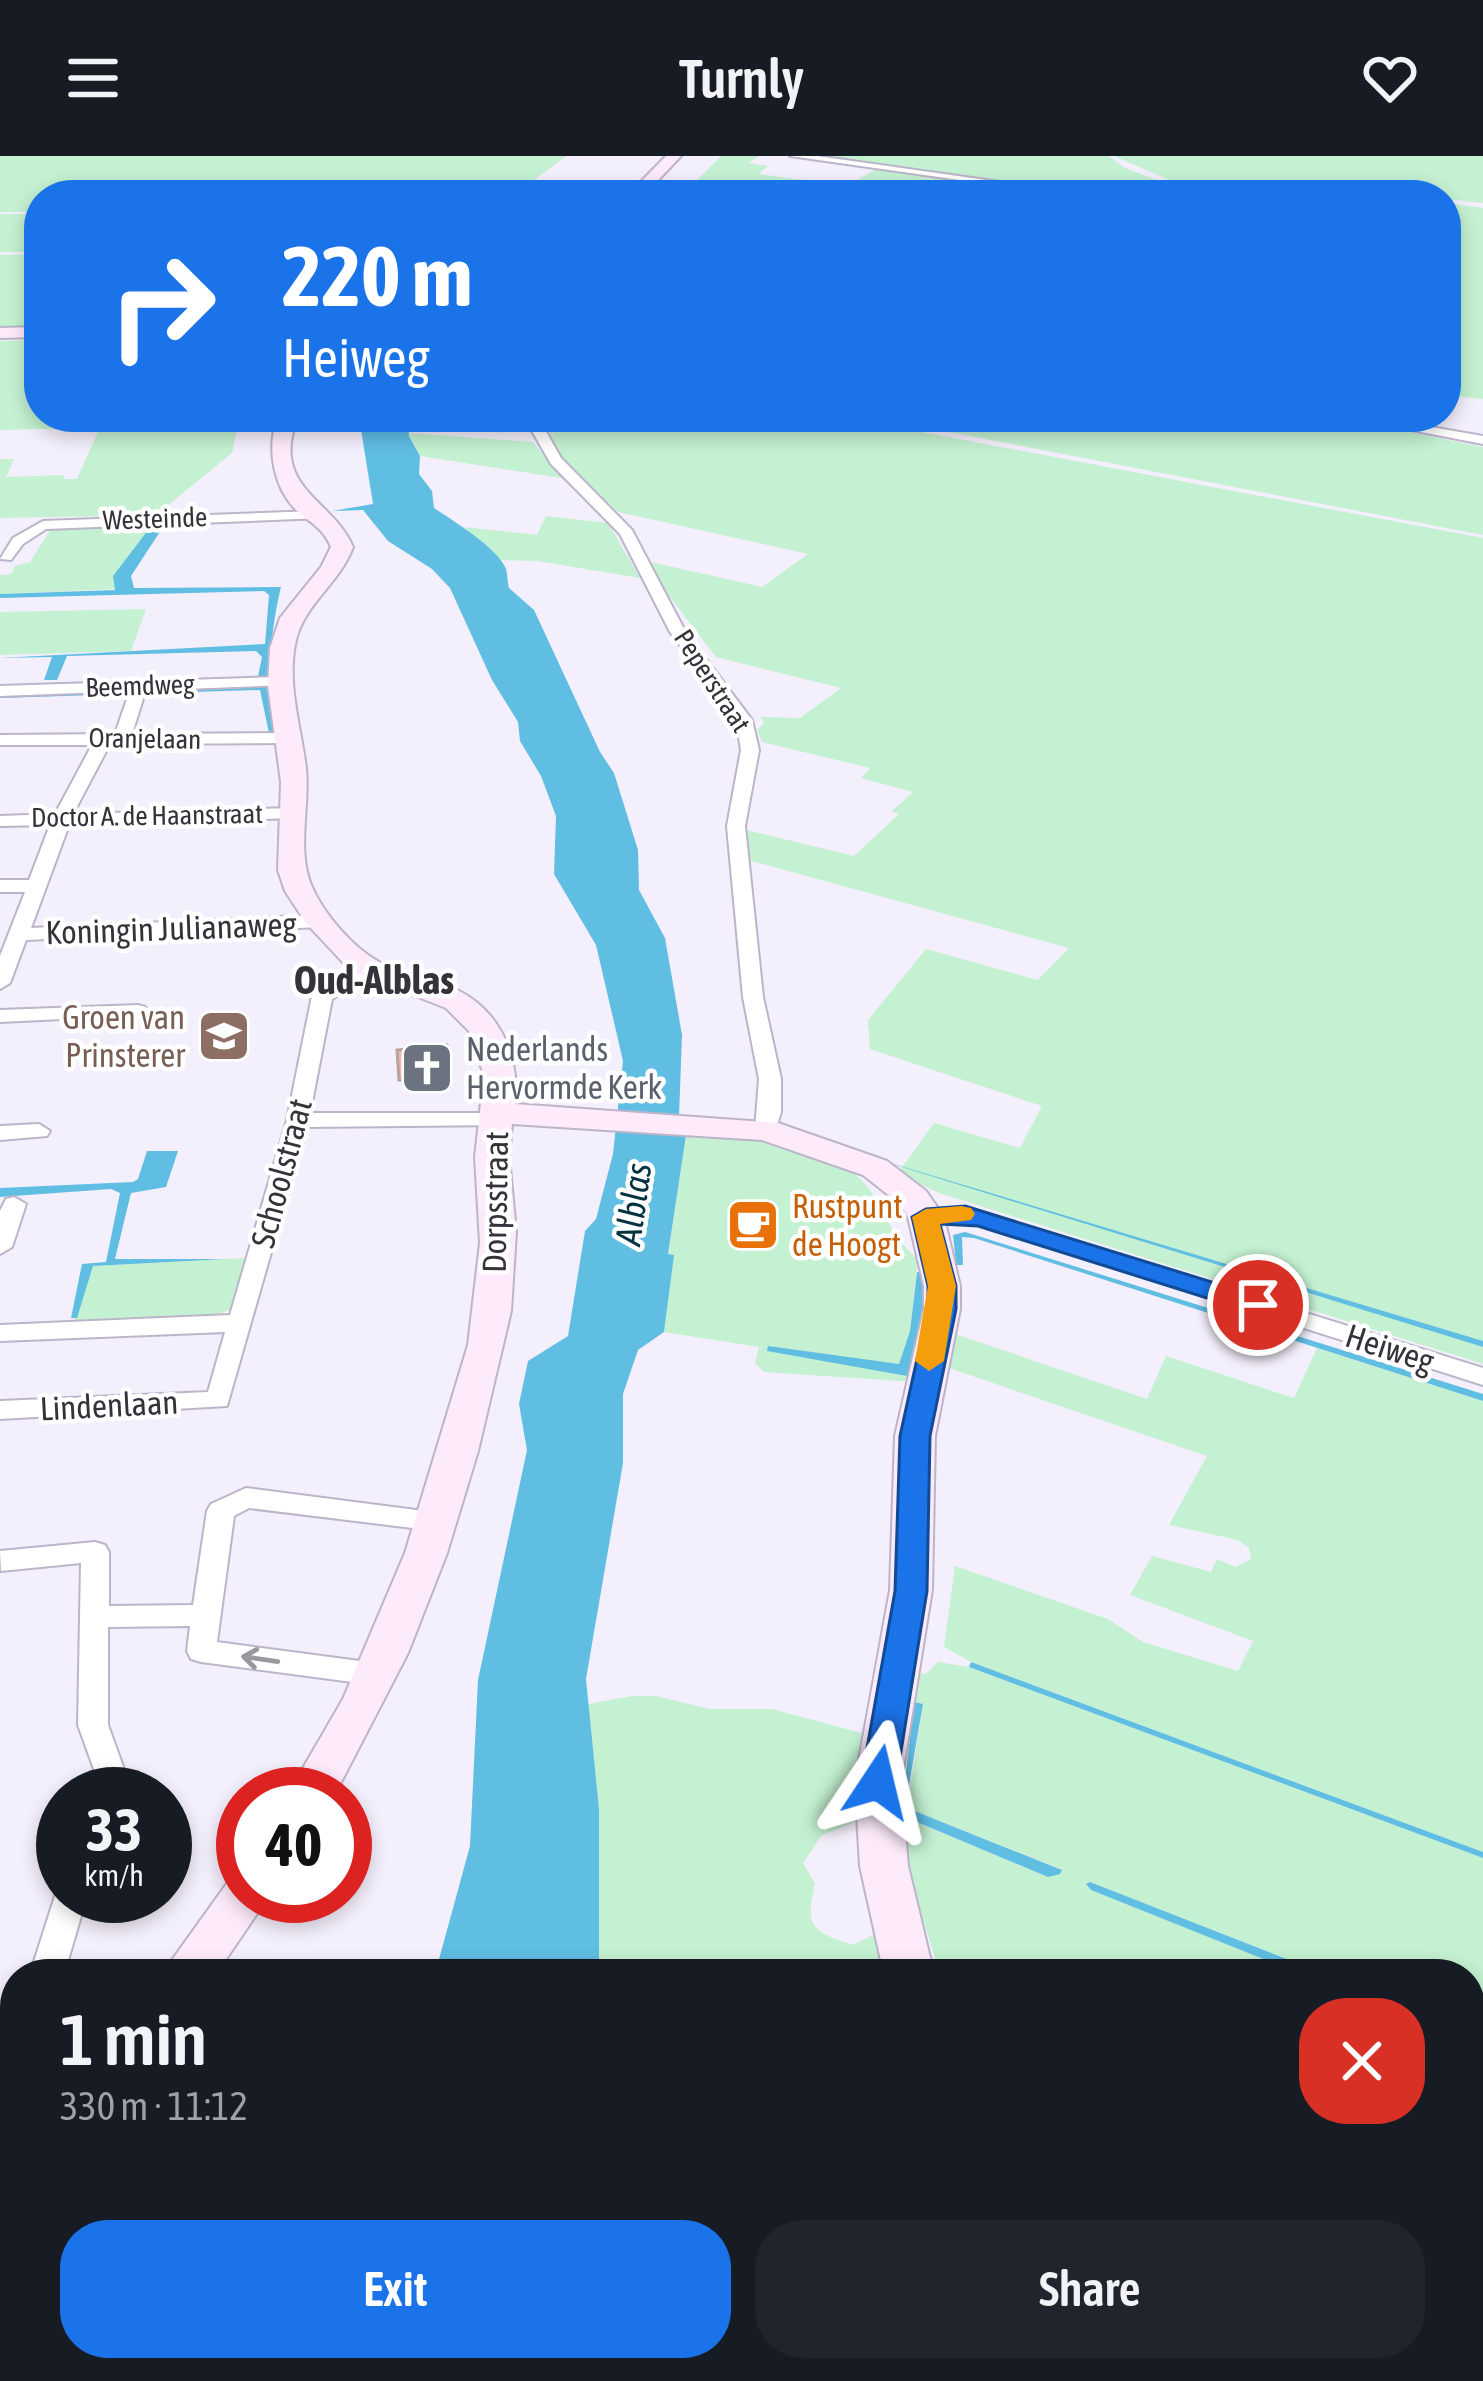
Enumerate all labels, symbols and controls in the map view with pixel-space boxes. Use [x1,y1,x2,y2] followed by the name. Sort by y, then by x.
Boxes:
[60,45,126,111] icon: menu
[1357,45,1423,111] icon: heart
[679,48,804,109] text: Turnly
[84,228,240,384] icon: right
[282,228,472,324] text: 220 m
[282,327,430,388] text: Heiweg
[102,501,208,536] street label: Westeinde
[668,624,757,738] street label: Peperstraat
[85,668,195,703] street label: Beemdweg
[88,722,202,755] street label: Oranjelaan
[31,798,263,833] street label: Doctor A. de Haanstraat
[45,905,298,951] street label: Koningin Julianaweg
[294,958,454,1002] district label: Oud-Alblas
[62,998,186,1074] place label: Groen van Prinsterer
[196,1008,252,1064] school or university icon: Groen van Prinsterer
[466,1030,662,1106] place label: Nederlands Hervormde Kerk
[399,1040,455,1096] church icon: Nederlands Hervormde Kerk
[243,1095,319,1251] street label: Schoolstraat
[475,1131,515,1273] street label: Dorpsstraat
[606,1160,660,1249] water label: Alblas
[792,1187,903,1263] place label: Rustpunt de Hoogt
[725,1197,781,1253] cafe icon: Rustpunt de Hoogt
[1207,1254,1309,1356] pin
[1225,1272,1291,1338] icon: arrive
[1341,1316,1440,1380] street label: Heiweg
[39,1382,179,1428] street label: Lindenlaan
[241,1647,280,1669] one-way arrow
[815,1719,941,1845] position arrow
[216,1767,372,1923] speed limit sign: 40
[86,1795,142,1864] text: 33
[84,1858,144,1892] text: km/h
[60,1998,207,2080] text: 1 min
[1299,1998,1425,2124] button: close
[60,2084,248,2128] text: 330 m · 11:12
[60,2220,731,2358] button: Exit
[755,2220,1425,2358] button: Share

